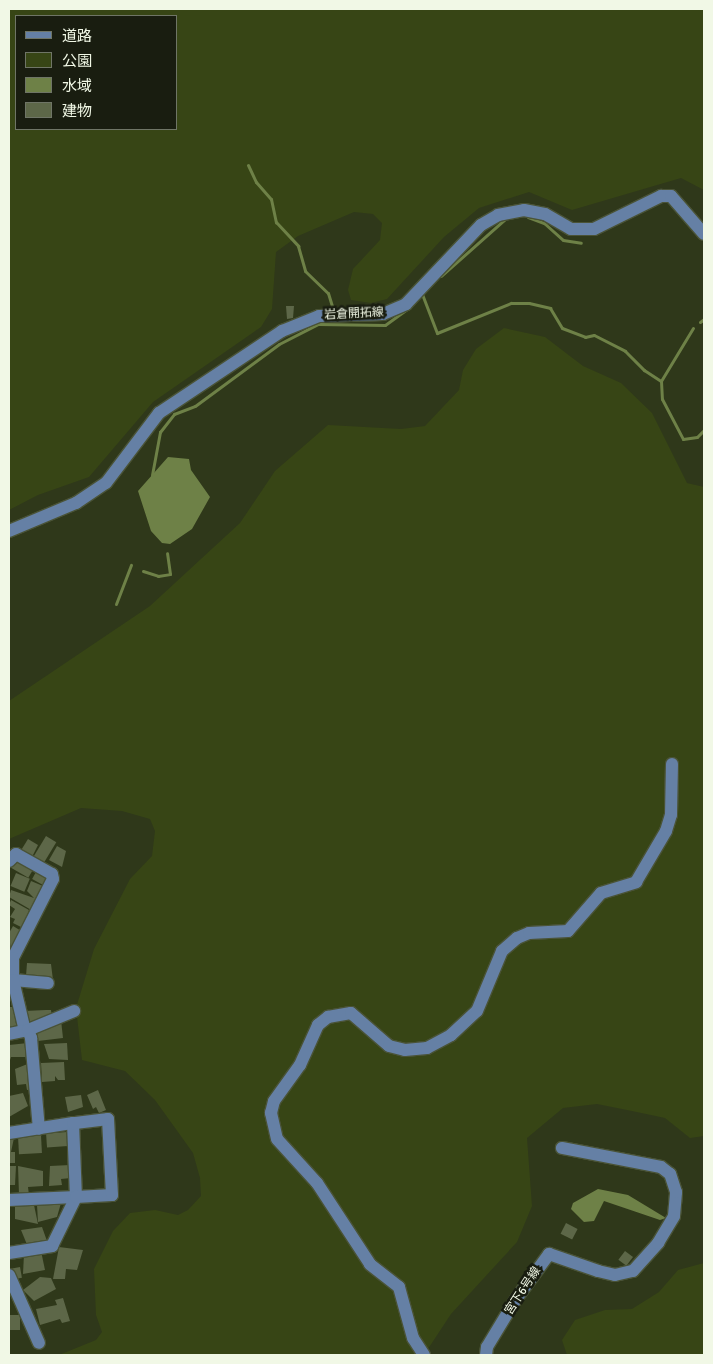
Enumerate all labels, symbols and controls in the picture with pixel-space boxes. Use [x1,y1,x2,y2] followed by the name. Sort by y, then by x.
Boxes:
[15,15,178,130] legend
[62,27,92,45] text: 道路
[62,52,92,70] text: 公園
[62,77,92,95] text: 水域
[62,102,92,120] text: 建物
[324,305,384,323] street label: 岩倉開拓線
[502,1264,544,1318] street label: 宮下6号線

